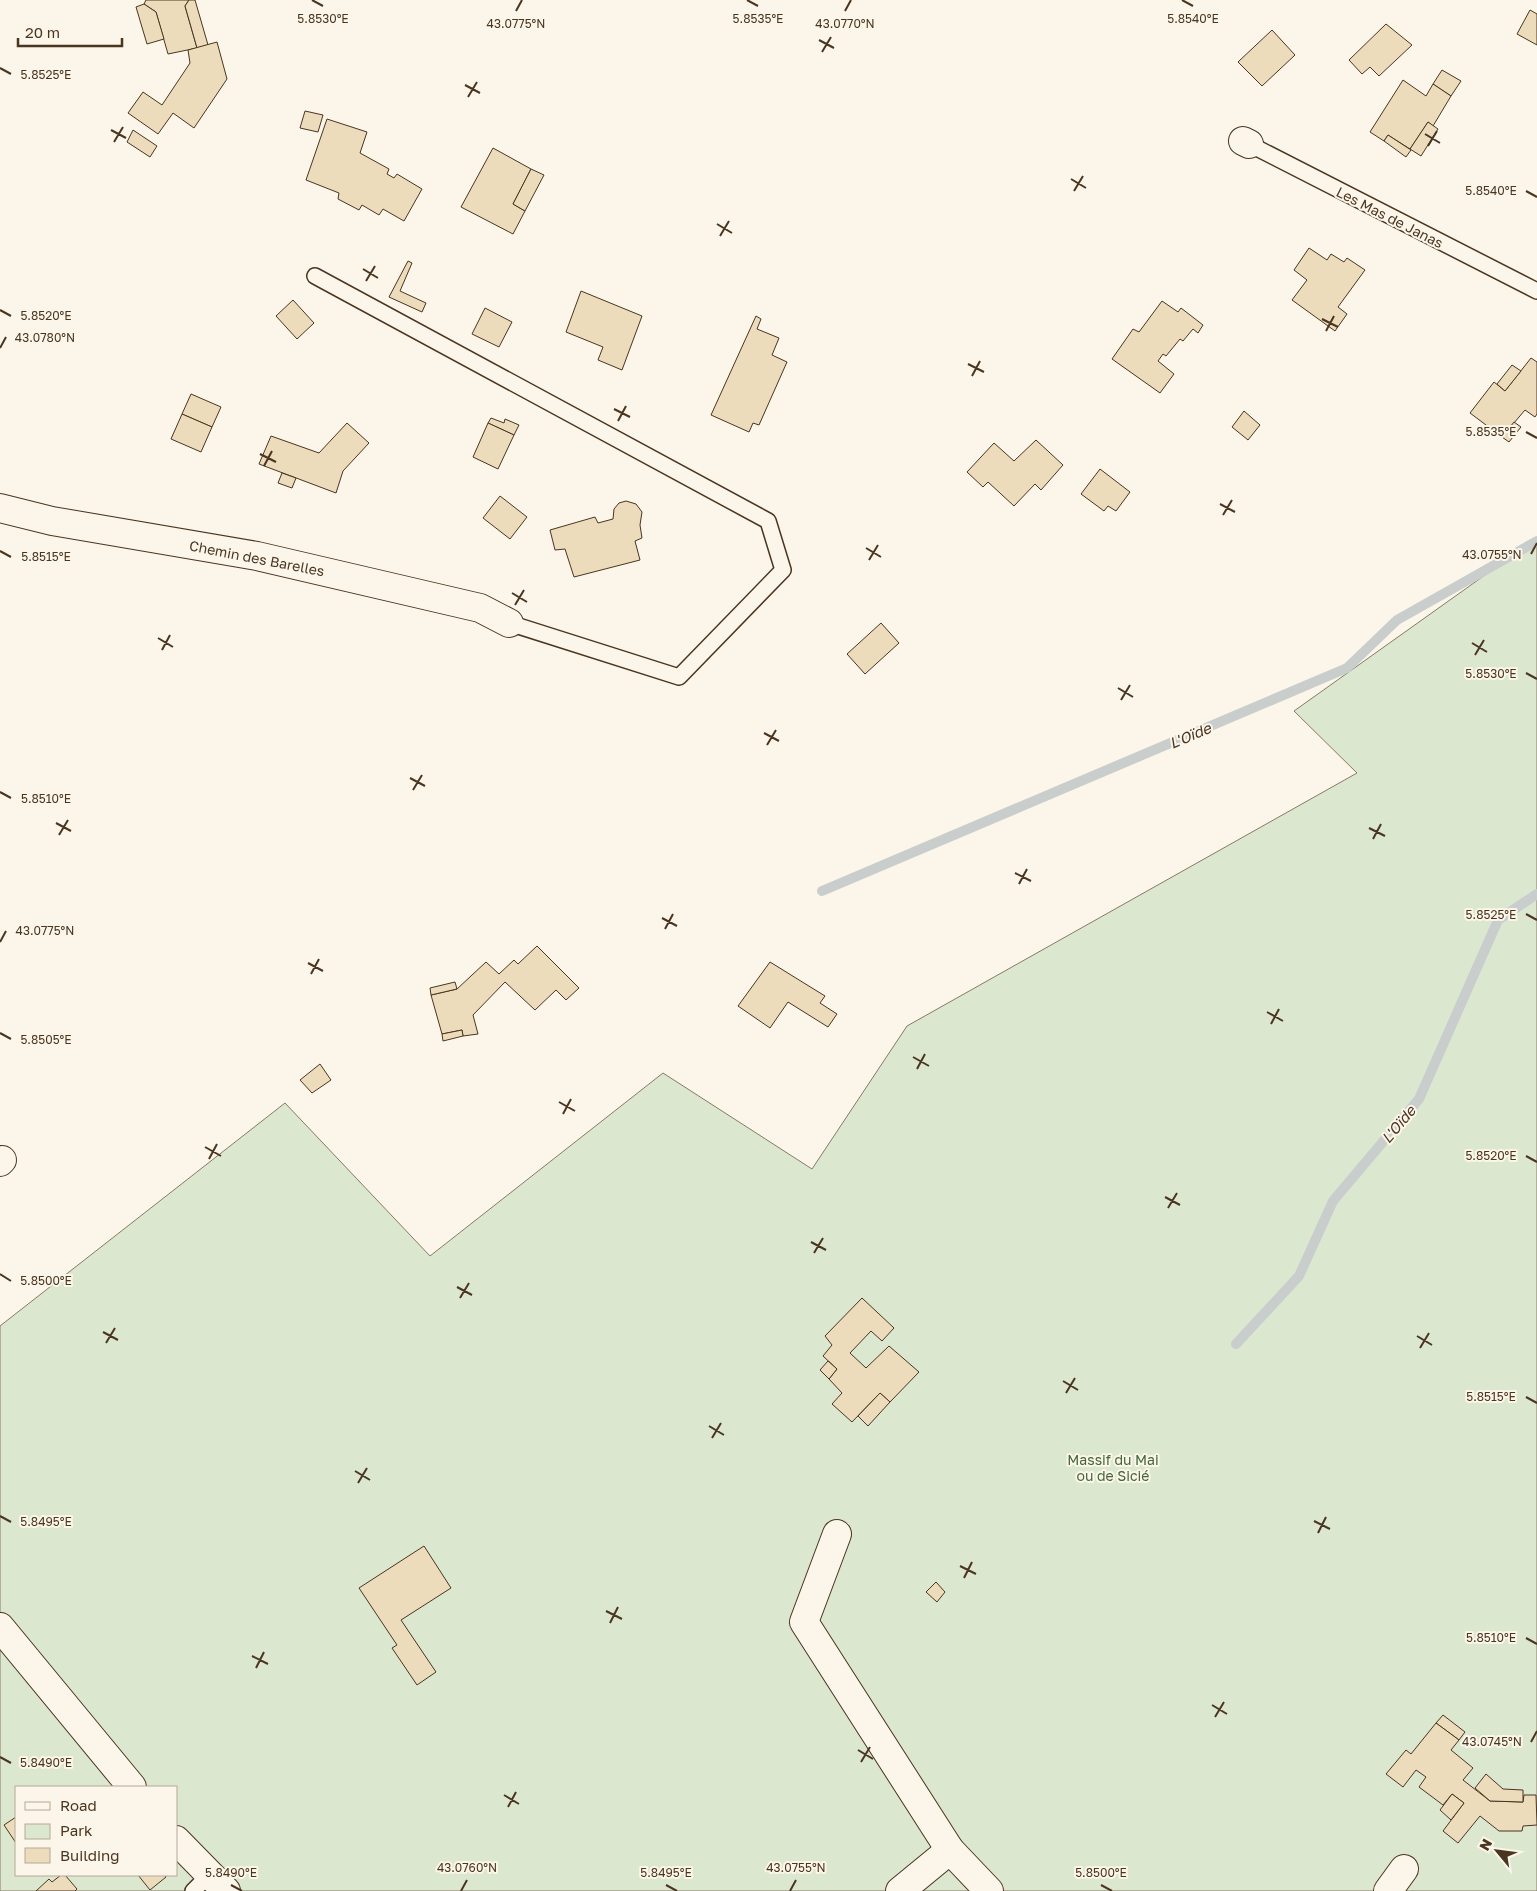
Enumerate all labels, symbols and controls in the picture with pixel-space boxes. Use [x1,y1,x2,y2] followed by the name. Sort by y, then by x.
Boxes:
[297,11,349,26] text: 5.8530°E
[733,11,783,26] text: 5.8535°E
[1167,11,1219,26] text: 5.8540°E
[18,15,121,47] scale bar
[487,16,545,31] text: 43.0775°N
[815,16,875,31] text: 43.0770°N
[25,23,60,41] text: 20 m
[21,67,71,82] text: 5.8525°E
[1334,183,1446,251] street label: Les Mas de Janas
[1465,183,1517,198] text: 5.8540°E
[20,308,72,323] text: 5.8520°E
[15,330,75,345] text: 43.0780°N
[1466,424,1516,439] text: 5.8535°E
[188,537,326,579] street label: Chemin des Barelles
[1462,547,1522,562] text: 43.0755°N
[21,549,71,564] text: 5.8515°E
[1465,666,1517,681] text: 5.8530°E
[1167,718,1215,752] water label: L'Oïde
[21,791,71,806] text: 5.8510°E
[1466,907,1516,922] text: 5.8525°E
[16,923,74,938] text: 43.0775°N
[20,1032,72,1047] text: 5.8505°E
[1377,1101,1420,1146] water label: L'Oïde
[1465,1148,1517,1163] text: 5.8520°E
[20,1273,72,1288] text: 5.8500°E
[1466,1389,1516,1404] text: 5.8515°E
[1067,1451,1159,1484] park label: Massif du Mai ou de Sicié
[20,1514,72,1529] text: 5.8495°E
[1466,1630,1516,1645] text: 5.8510°E
[1462,1734,1522,1749] text: 43.0745°N
[20,1755,72,1770] text: 5.8490°E
[15,1786,178,1876] legend
[60,1796,97,1814] text: Road
[60,1821,93,1839] text: Park
[1472,1826,1522,1876] north arrow
[1475,1836,1495,1853] text: N
[60,1846,120,1864] text: Building
[437,1860,497,1875] text: 43.0760°N
[766,1860,826,1875] text: 43.0755°N
[205,1865,257,1880] text: 5.8490°E
[640,1865,692,1880] text: 5.8495°E
[1075,1865,1127,1880] text: 5.8500°E

